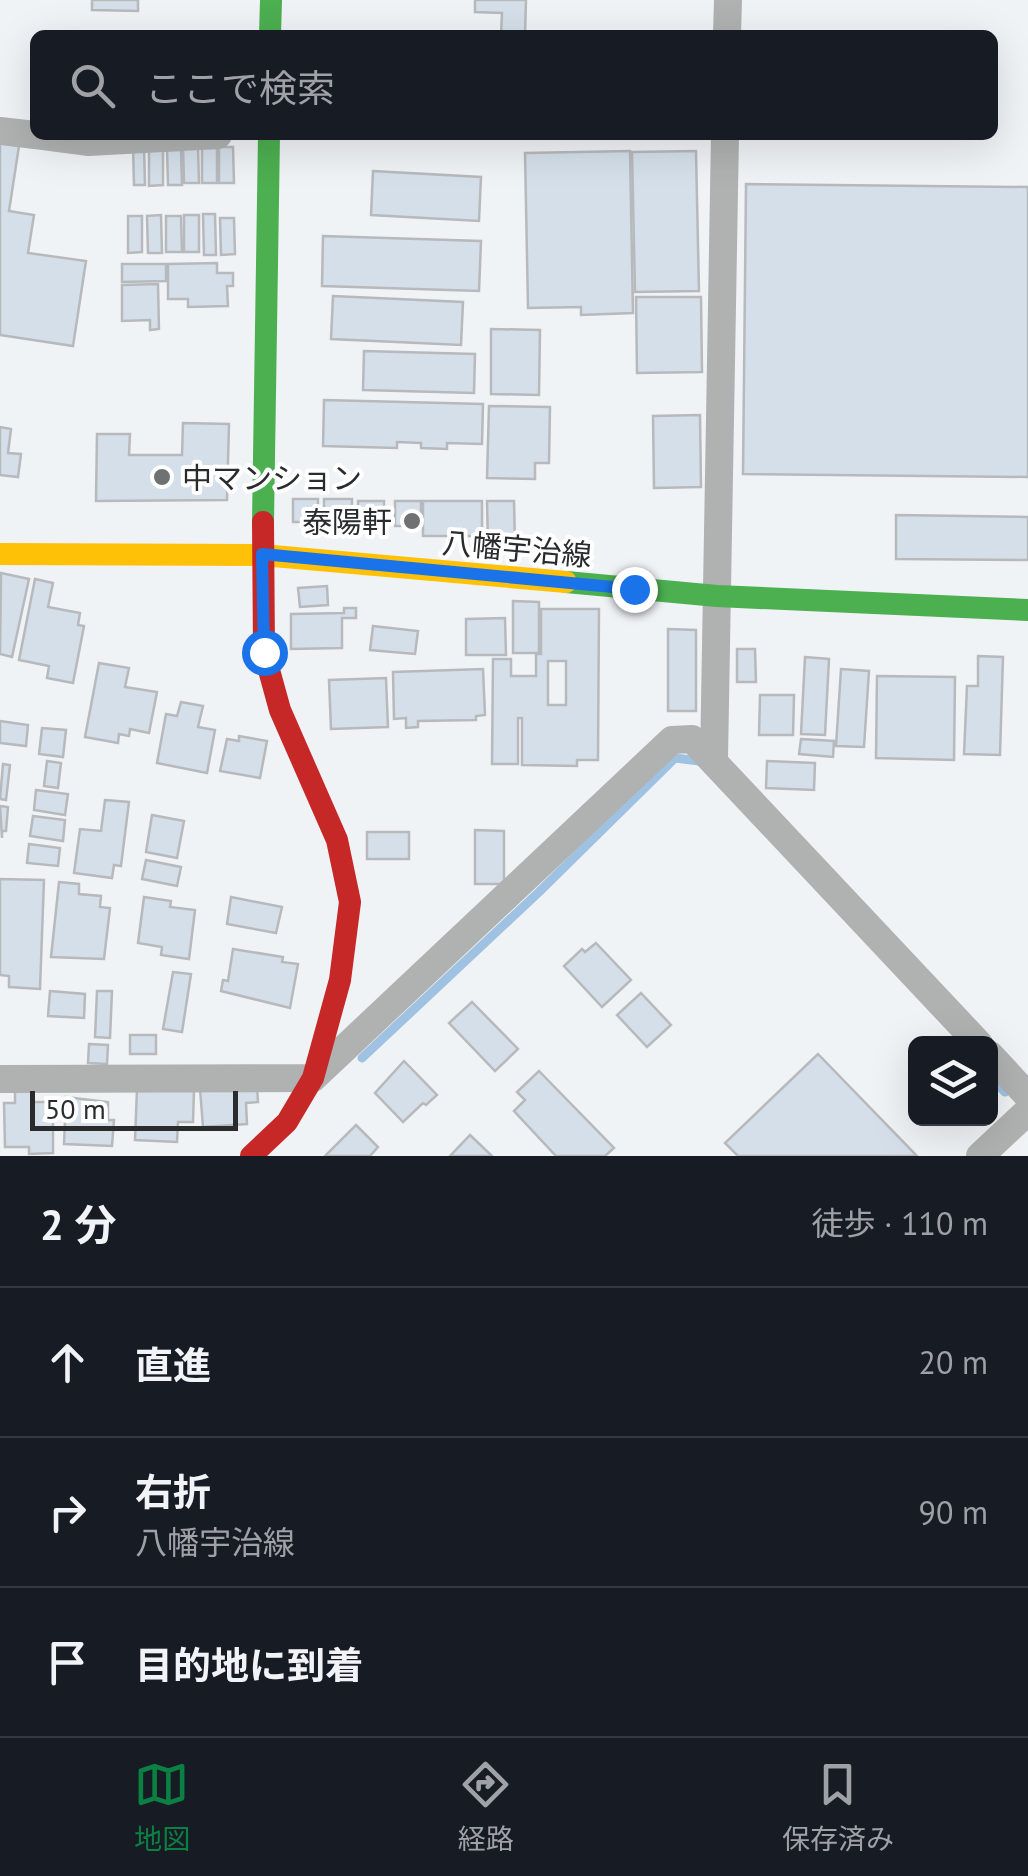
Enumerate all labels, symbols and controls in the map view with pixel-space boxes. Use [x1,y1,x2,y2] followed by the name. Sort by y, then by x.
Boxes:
[30,30,998,140] search box
[65,58,120,113] icon: search
[145,63,335,112] text: ここで検索
[182,458,362,497] place label: 中マンション
[151,466,173,488] marker: 中マンション
[302,502,392,541] place label: 泰陽軒
[401,510,423,532] marker: 泰陽軒
[441,522,593,574] street label: 八幡宇治線
[612,567,658,613] route end
[242,630,288,676] route start
[908,1036,998,1126] map controls
[908,1036,998,1126] button: layers
[30,1086,238,1130] scale bar
[45,1090,106,1127] text: 50 m
[40,1197,116,1252] text: 2 分
[812,1202,988,1244] text: 徒歩 · 110 m
[40,1335,95,1390] icon: ahead
[135,1340,211,1389] text: 直進
[919,1341,988,1383] text: 20 m
[135,1467,211,1516] text: 右折
[40,1485,95,1540] icon: right
[919,1491,988,1533] text: 90 m
[135,1521,295,1563] text: 八幡宇治線
[40,1635,95,1690] icon: arrive
[135,1640,363,1689] text: 目的地に到着
[134,1757,190,1857] tab: 地図
[458,1757,514,1857] tab: 経路
[782,1757,894,1857] tab: 保存済み

